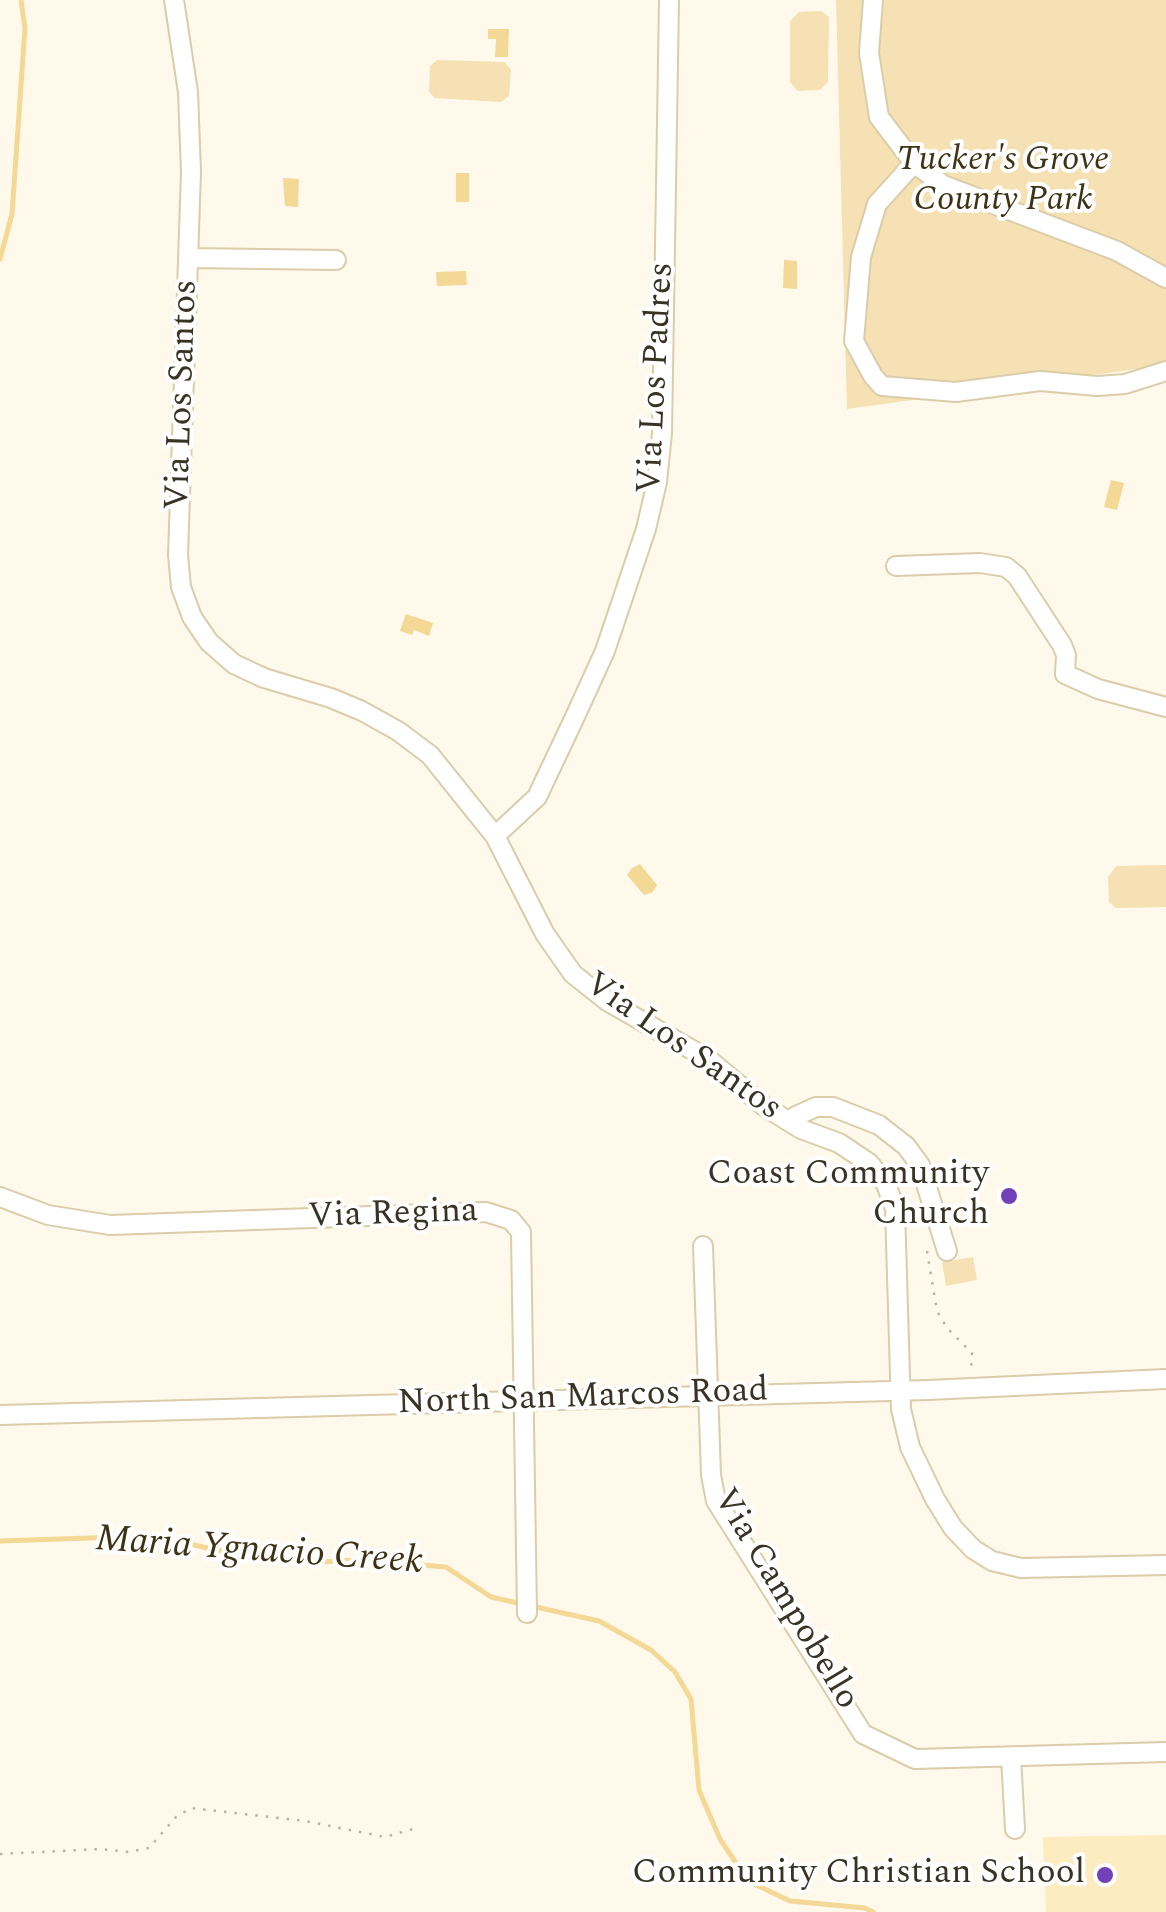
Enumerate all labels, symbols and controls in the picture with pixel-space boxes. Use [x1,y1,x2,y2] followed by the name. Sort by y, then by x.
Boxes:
[897,141,1109,223] park label: Tucker's Grove County Park
[631,261,685,495] street label: Via Los Padres
[159,279,209,511] street label: Via Los Santos
[575,965,789,1131] street label: Via Los Santos
[707,1155,989,1237] place label: Coast Community Church
[998,1185,1020,1207] marker: Coast Community Church
[307,1192,479,1240] street label: Via Regina
[397,1372,769,1426] street label: North San Marcos Road
[702,1482,866,1718] street label: Via Campobello
[94,1519,424,1587] water label: Maria Ygnacio Creek
[632,1854,1085,1896] place label: Community Christian School
[1094,1864,1116,1886] marker: Community Christian School

